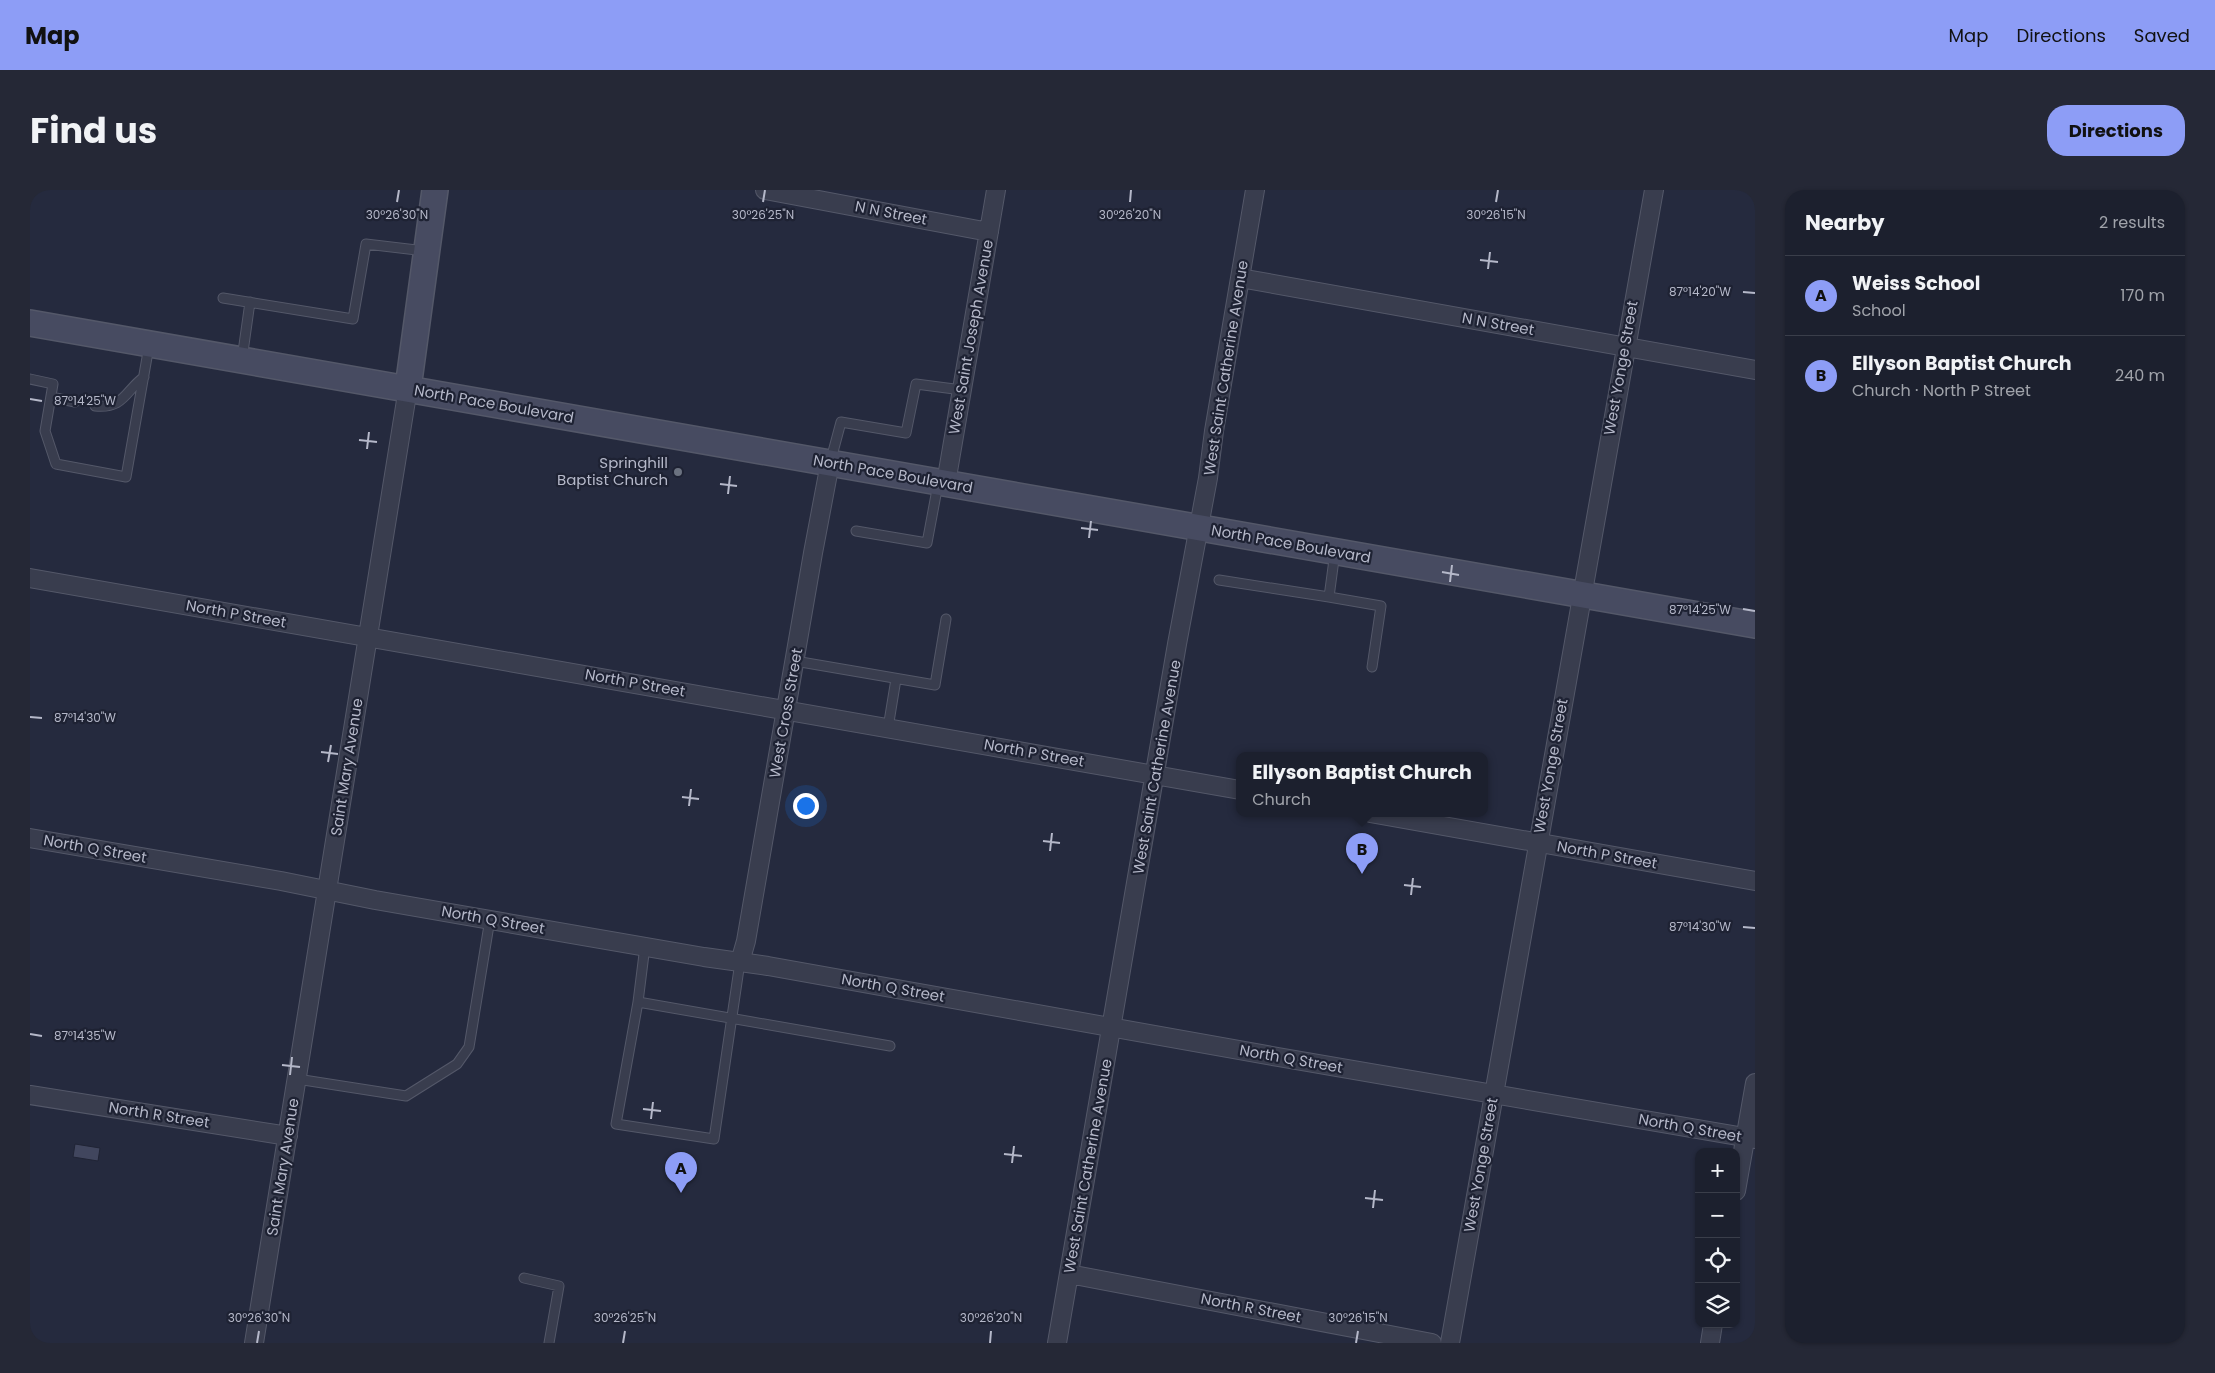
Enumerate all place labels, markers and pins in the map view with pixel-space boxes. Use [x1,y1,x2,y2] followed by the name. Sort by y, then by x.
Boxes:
[557,452,668,490] place label: Springhill Baptist Church
[672,466,684,478] marker: Springhill Baptist Church
[1346,833,1378,874] pin: B
[665,1152,697,1193] pin: A

